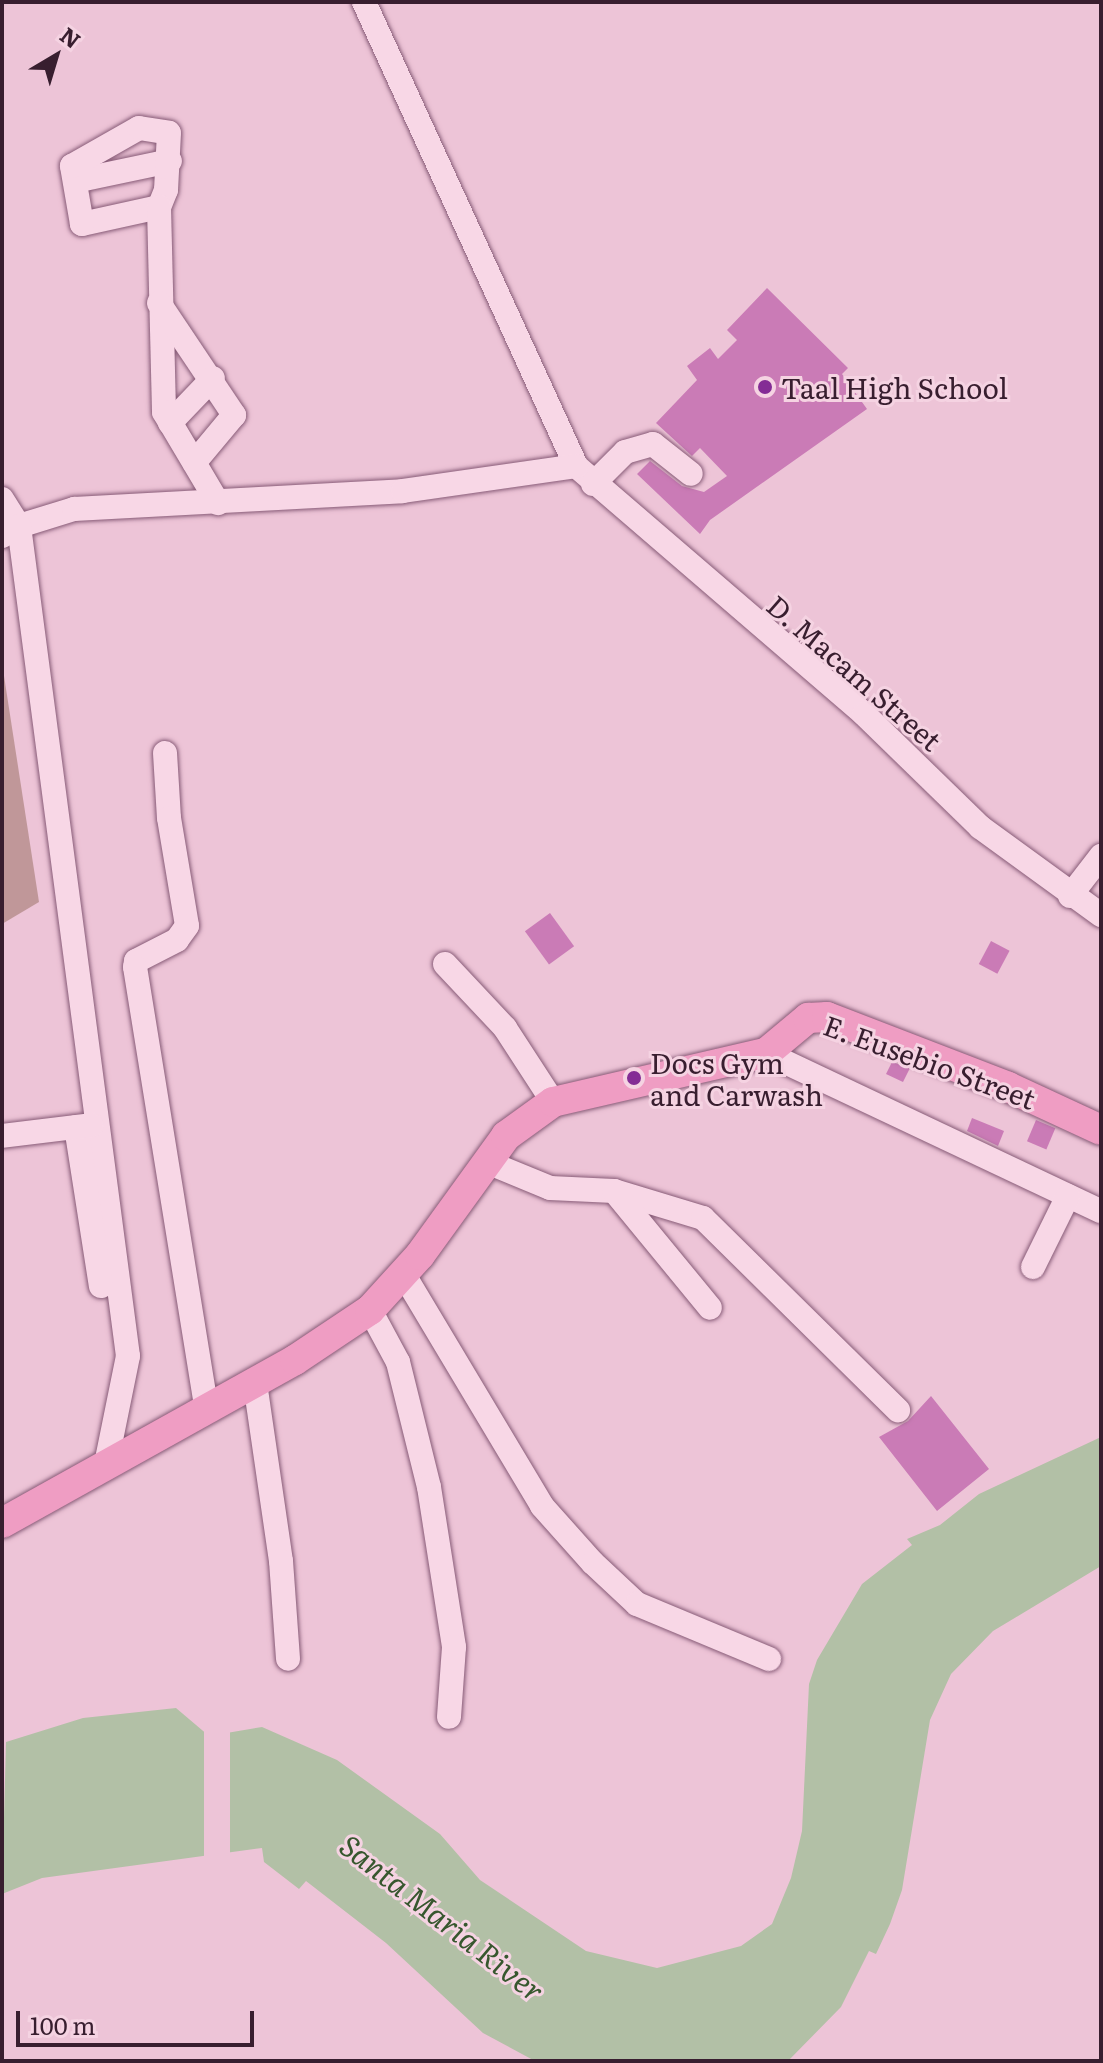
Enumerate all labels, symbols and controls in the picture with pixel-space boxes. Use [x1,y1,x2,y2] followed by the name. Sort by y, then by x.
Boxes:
[16,16,96,96] north arrow
[54,18,89,55] text: N
[781,370,1008,404] place label: Taal High School
[756,378,774,396] marker: Taal High School
[761,587,949,757] street label: D. Macam Street
[820,1007,1040,1115] street label: E. Eusebio Street
[650,1045,823,1111] place label: Docs Gym and Carwash
[625,1069,643,1087] marker: Docs Gym and Carwash
[334,1826,552,2008] water label: Santa Maria River
[20,1995,258,2045] scale bar
[30,2007,96,2042] text: 100 m

